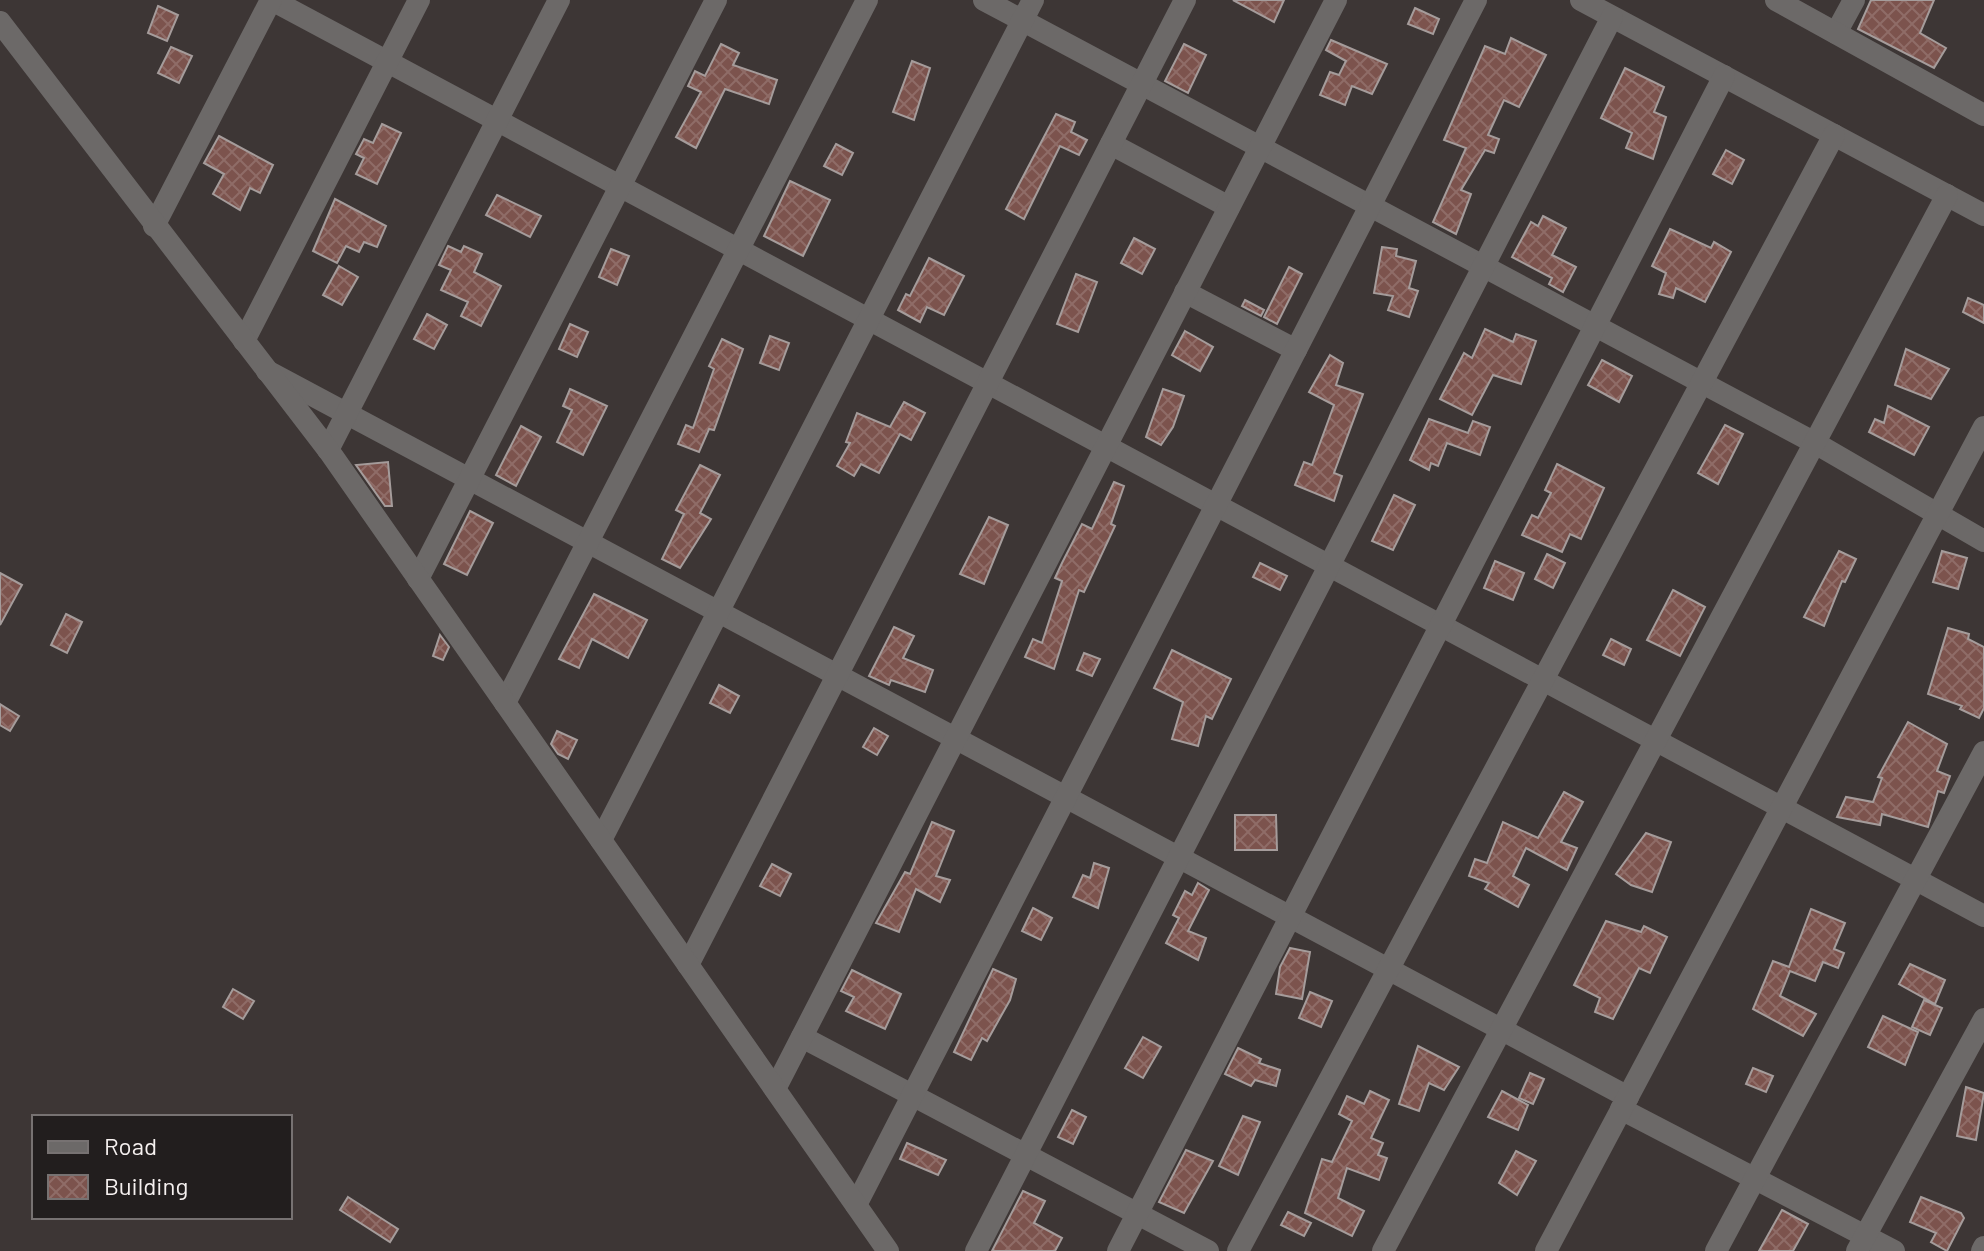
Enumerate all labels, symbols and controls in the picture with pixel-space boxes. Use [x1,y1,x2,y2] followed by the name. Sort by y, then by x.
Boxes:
[32,1115,292,1219] legend
[104,1131,157,1160] text: Road
[104,1171,188,1200] text: Building

